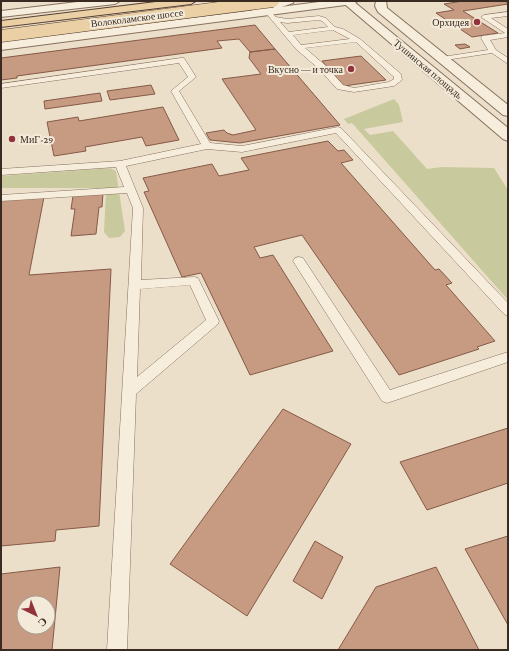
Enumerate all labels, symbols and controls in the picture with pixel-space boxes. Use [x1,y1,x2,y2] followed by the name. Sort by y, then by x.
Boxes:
[90,7,184,29] street label: Волоколамское шоссе
[432,17,469,28] place label: Орхидея
[472,17,482,27] marker: Орхидея
[391,37,465,101] street label: Тушинская площадь
[268,64,344,75] place label: Вкусно — и точка
[346,64,356,74] marker: Вкусно — и точка
[7,134,17,144] marker: МиГ-29
[20,134,53,145] place label: МиГ-29
[16,595,56,635] north arrow
[36,615,50,629] text: С

